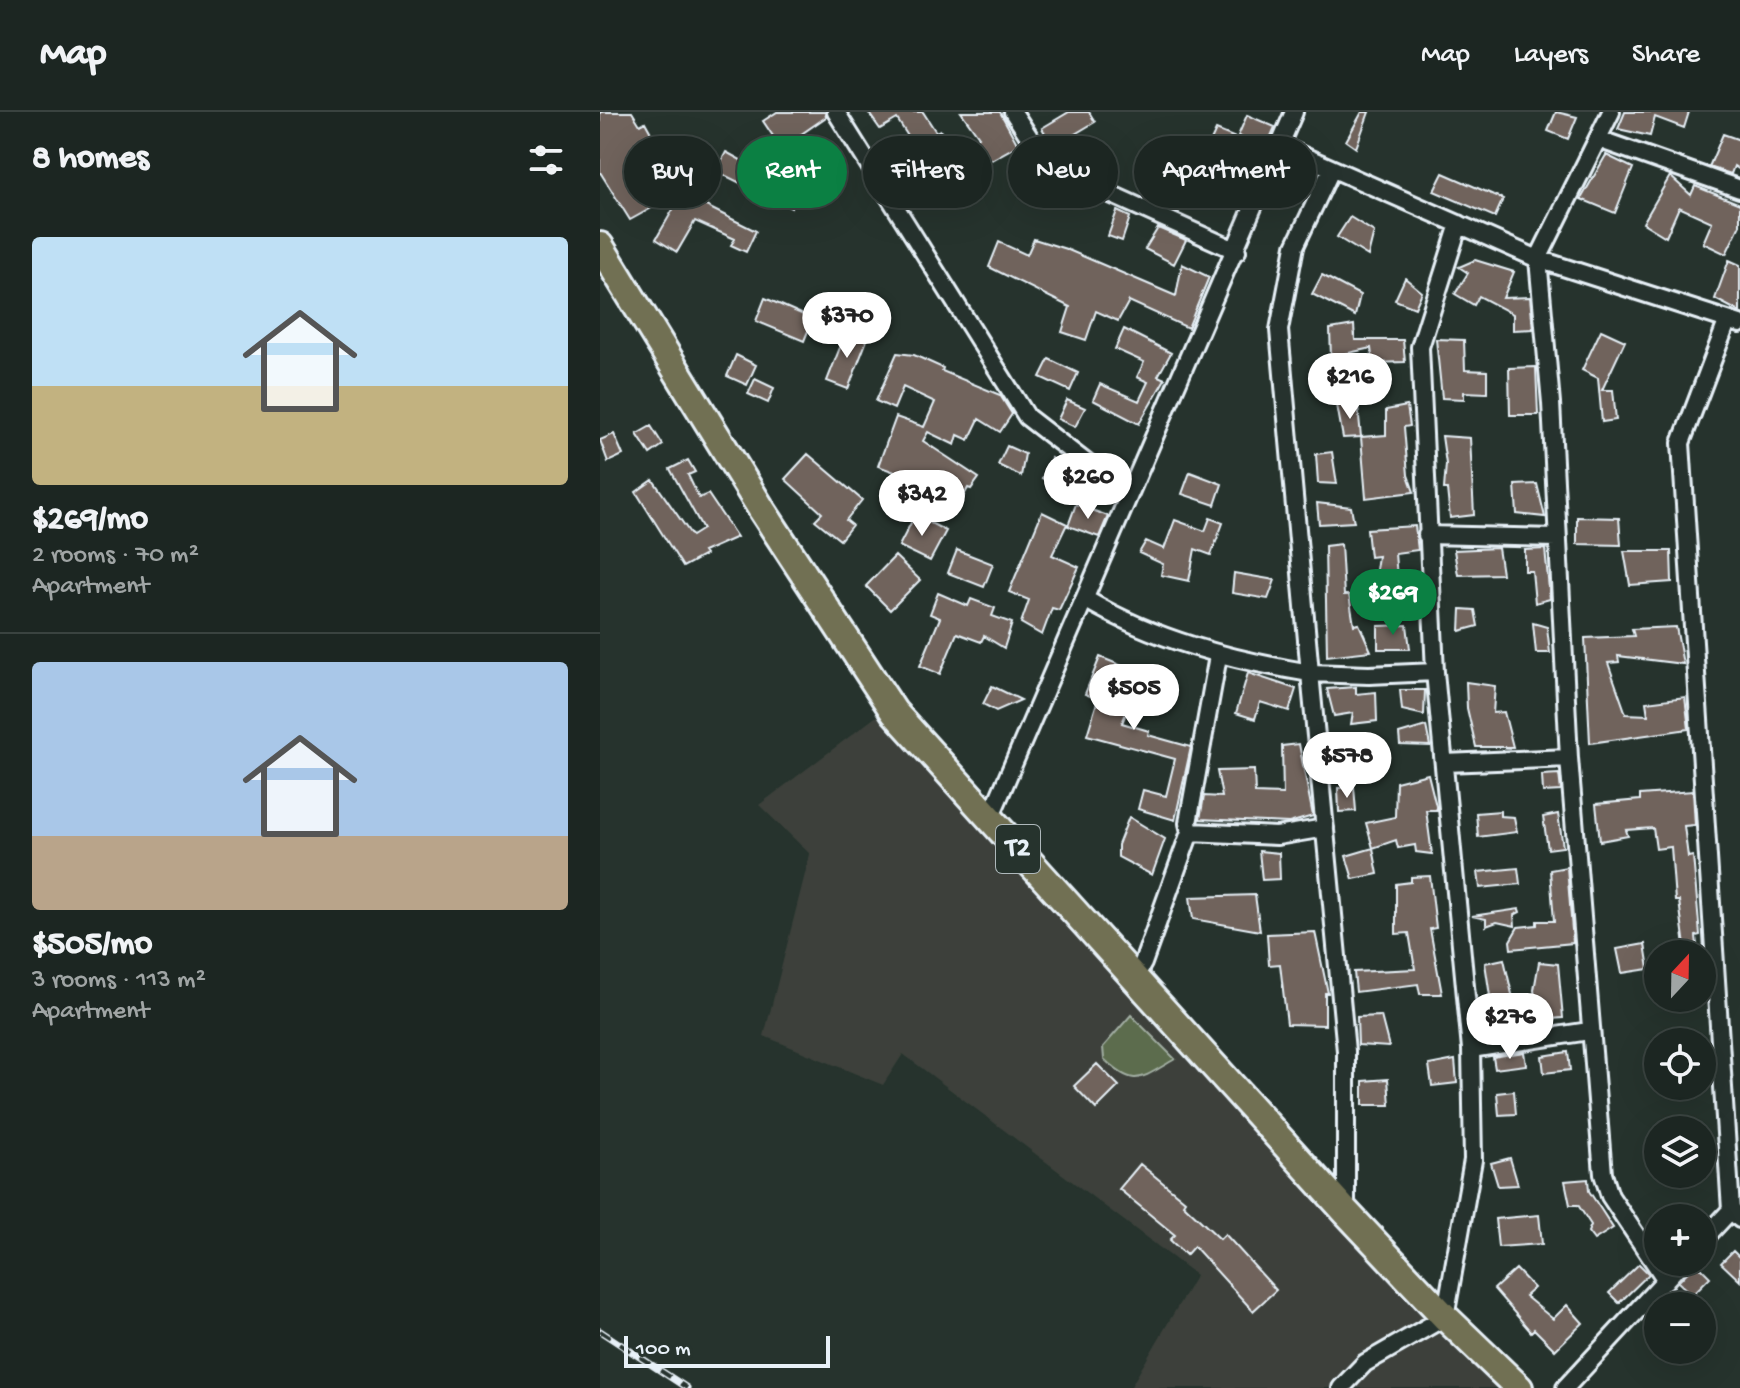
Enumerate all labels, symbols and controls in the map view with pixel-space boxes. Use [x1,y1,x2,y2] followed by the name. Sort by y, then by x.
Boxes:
[40,33,106,77] text: Map
[1421,39,1470,72] text: Map
[1514,39,1588,72] text: Layers
[1632,39,1700,72] text: Share
[624,136,721,208] chip: Buy
[737,136,847,208] chip: Rent
[863,136,992,208] chip: Filters
[1008,136,1118,208] chip: New
[1134,136,1316,208] chip: Apartment
[524,138,568,182] icon: filters
[32,140,149,180] text: 8 homes
[228,289,372,433] icon: home
[800,292,894,360] pin: $370
[820,302,874,333] text: $370
[1303,353,1397,421] pin: $216
[1326,363,1374,394] text: $216
[1041,453,1135,521] pin: $260
[1062,463,1114,494] text: $260
[875,470,969,538] pin: $342
[897,480,947,511] text: $342
[32,501,148,541] text: $269/mo
[32,541,199,572] text: 2 rooms · 70 m²
[1346,569,1440,637] pin: $269
[32,572,149,603] text: Apartment
[1368,579,1418,610] text: $269
[1087,664,1181,732] pin: $505
[1107,674,1161,705] text: $505
[228,714,372,858] icon: home
[1300,732,1394,800] pin: $578
[1320,742,1374,773] text: $578
[996,825,1040,873] road number: T2
[32,926,152,966] text: $505/mo
[1644,940,1716,1012] north arrow
[1644,940,1716,1364] map controls
[32,966,206,997] text: 3 rooms · 113 m²
[1463,993,1557,1061] pin: $276
[32,997,149,1028] text: Apartment
[1484,1003,1536,1034] text: $276
[1644,1028,1716,1100] button: locate
[1644,1116,1716,1188] button: layers
[1644,1204,1716,1276] button: +
[1644,1292,1716,1364] button: −
[624,1332,830,1368] scale bar
[636,1337,691,1363] text: 100 m

